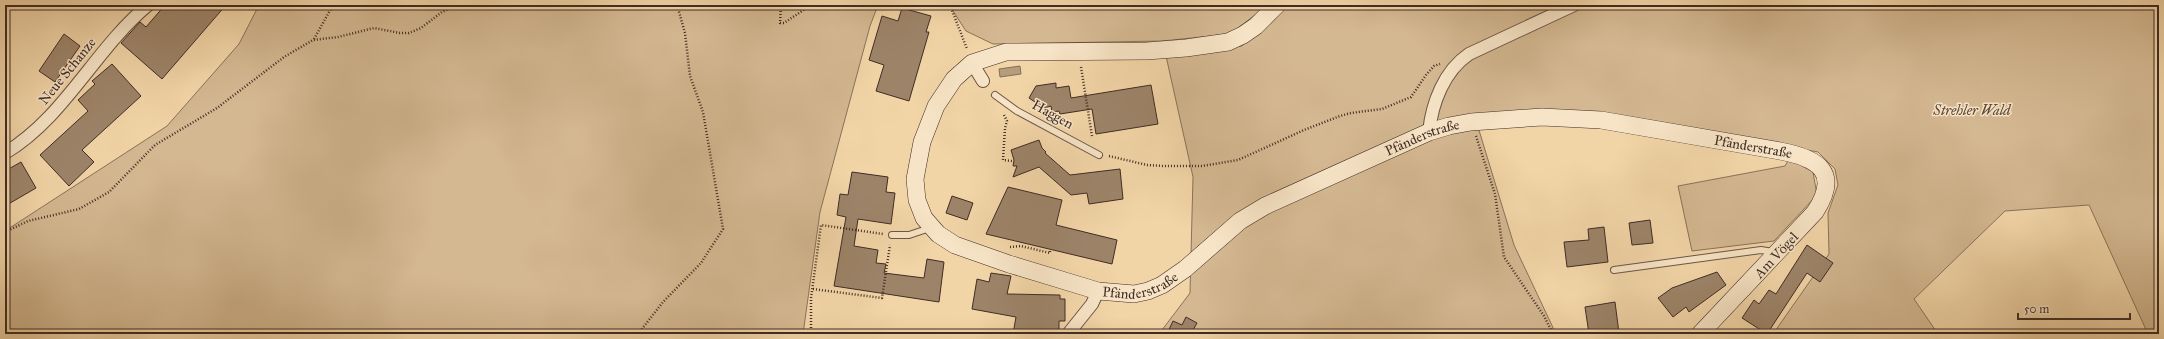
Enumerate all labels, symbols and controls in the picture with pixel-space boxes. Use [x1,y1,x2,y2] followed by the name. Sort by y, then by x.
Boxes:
[35,34,100,108] street label: Neue Schanze
[1029,96,1077,133] street label: Haggen
[1932,102,2012,119] park label: Strehler Wald
[1382,116,1461,160] street label: Pfänderstraße
[1713,132,1794,162] street label: Pfänderstraße
[1750,229,1802,283] street label: Am Vögel
[1102,268,1181,303] street label: Pfänderstraße
[2018,295,2130,321] scale bar
[2024,302,2049,316] text: 50 m

